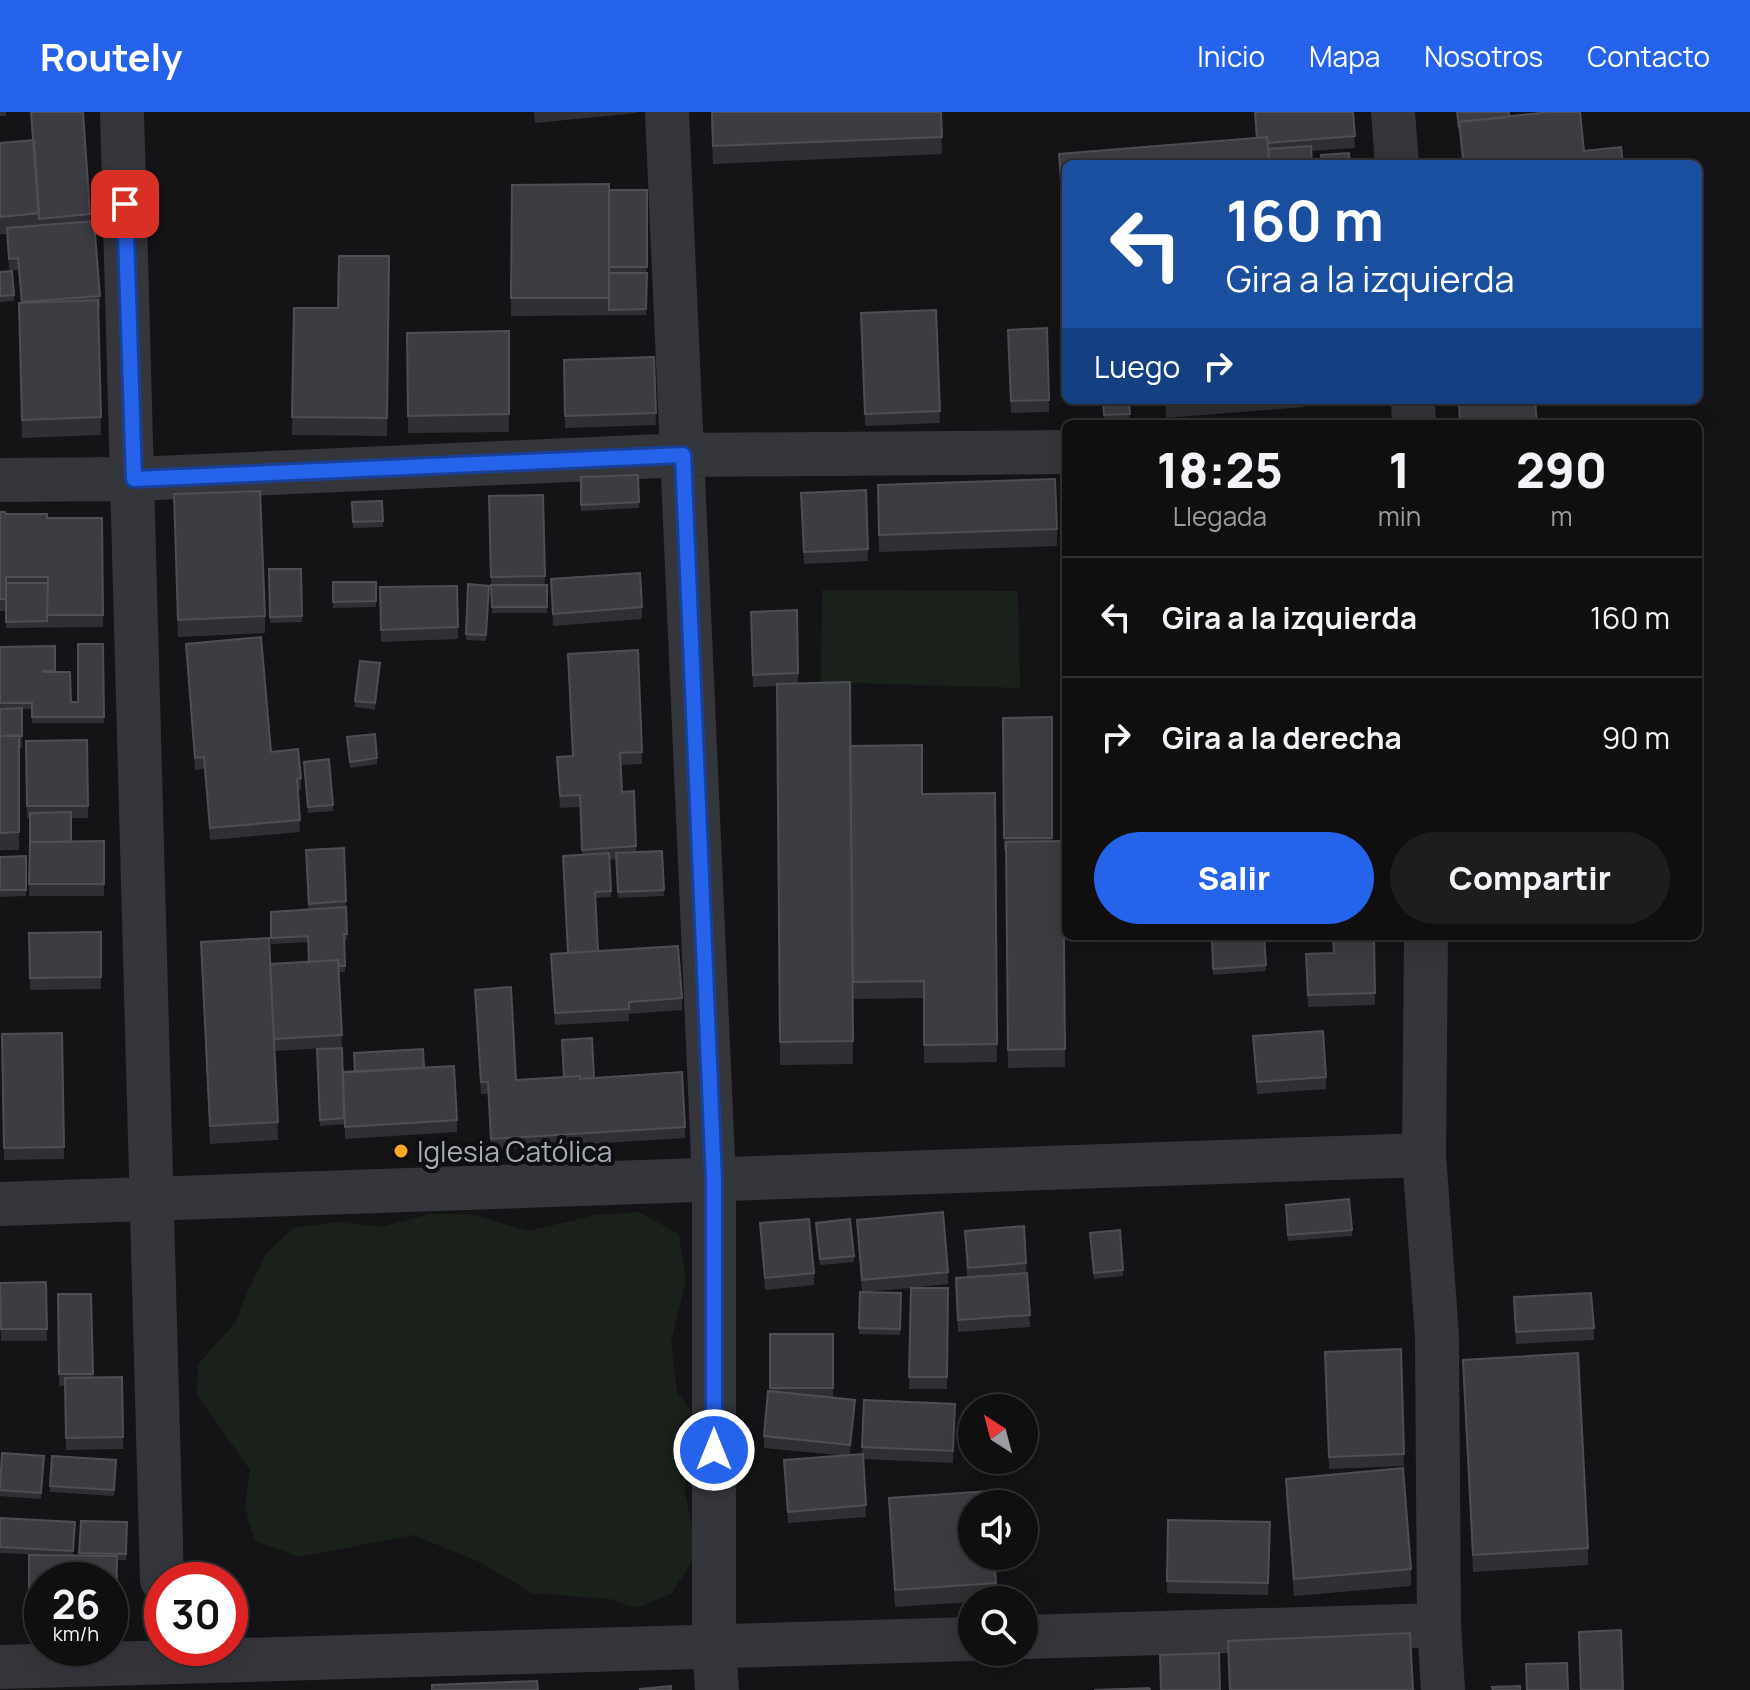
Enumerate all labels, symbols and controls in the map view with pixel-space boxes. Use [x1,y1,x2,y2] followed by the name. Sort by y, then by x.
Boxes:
[40,30,183,82] text: Routely
[1197,37,1265,75] text: Inicio
[1309,37,1380,75] text: Mapa
[1424,37,1543,75] text: Nosotros
[1587,37,1710,75] text: Contacto
[91,170,159,238] pin
[1226,181,1384,258] text: 160 m
[103,182,147,226] icon: arrive
[1094,192,1198,296] icon: left
[1226,254,1515,303] text: Gira a la izquierda
[1196,344,1240,388] icon: right
[1094,346,1180,387] text: Luego
[1157,437,1283,502] text: 18:25
[1389,437,1410,502] text: 1
[1516,437,1607,502] text: 290
[1173,498,1267,534] text: Llegada
[1378,498,1421,534] text: min
[1551,498,1573,534] text: m
[1094,595,1138,639] icon: left
[1162,597,1417,638] text: Gira a la izquierda
[1590,597,1670,638] text: 160 m
[1094,715,1138,759] icon: right
[1162,717,1402,758] text: Gira a la derecha
[1602,717,1670,758] text: 90 m
[1094,832,1374,924] button: Salir
[1390,832,1670,924] button: Compartir
[417,1132,612,1170] place label: Iglesia Católica
[392,1142,410,1160] marker: Iglesia Católica
[958,1394,1038,1474] north arrow
[958,1394,1038,1666] map controls
[672,1408,756,1492] position arrow
[958,1490,1038,1570] button: sound
[144,1562,248,1666] speed limit sign: 30
[52,1576,100,1631] text: 26
[958,1586,1038,1666] button: search
[53,1620,99,1647] text: km/h

